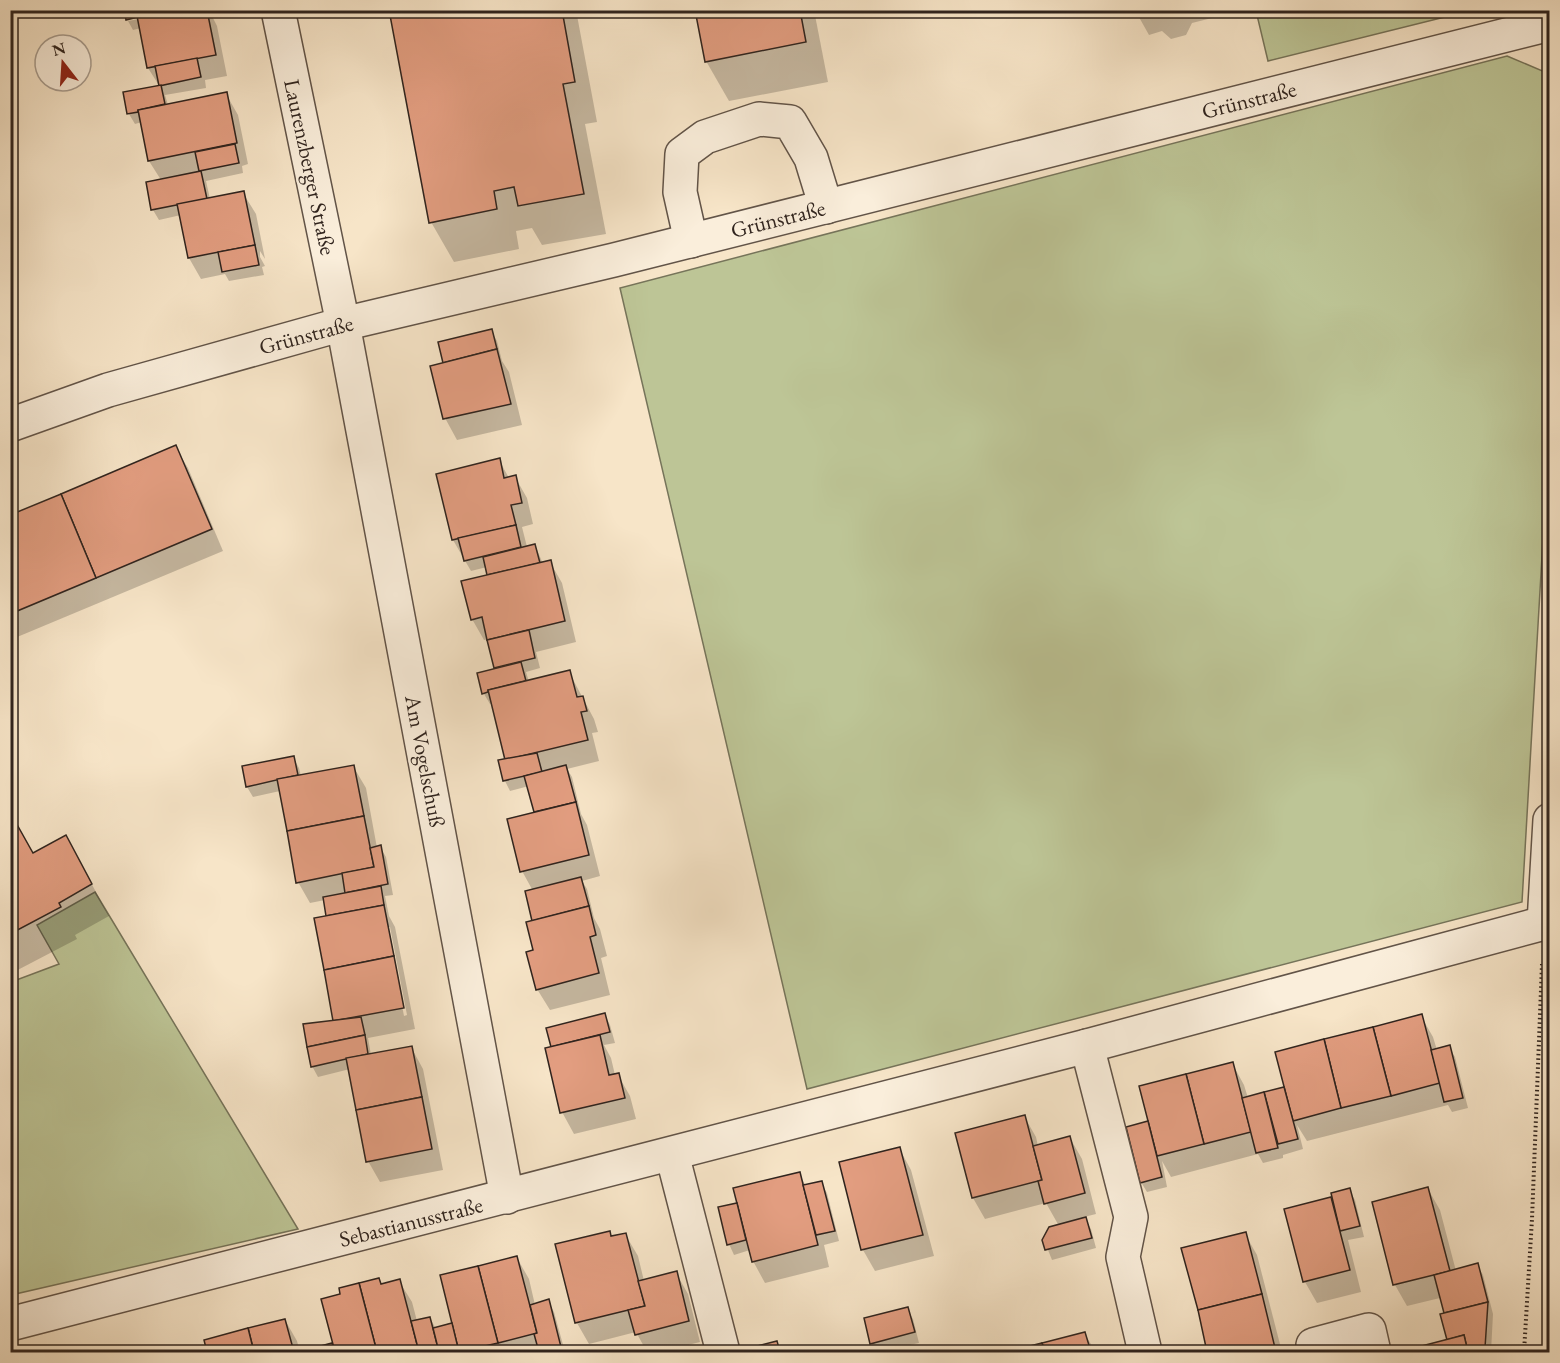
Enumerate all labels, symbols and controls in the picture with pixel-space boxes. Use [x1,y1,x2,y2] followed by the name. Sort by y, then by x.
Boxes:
[33,33,93,93] north arrow
[49,37,68,61] text: N
[1199,74,1300,126] street label: Grünstraße
[277,76,343,258] street label: Laurenzberger Straße
[728,193,829,245] street label: Grünstraße
[256,308,357,361] street label: Grünstraße
[398,692,452,829] street label: Am Vogelschuß
[336,1190,486,1254] street label: Sebastianusstraße

